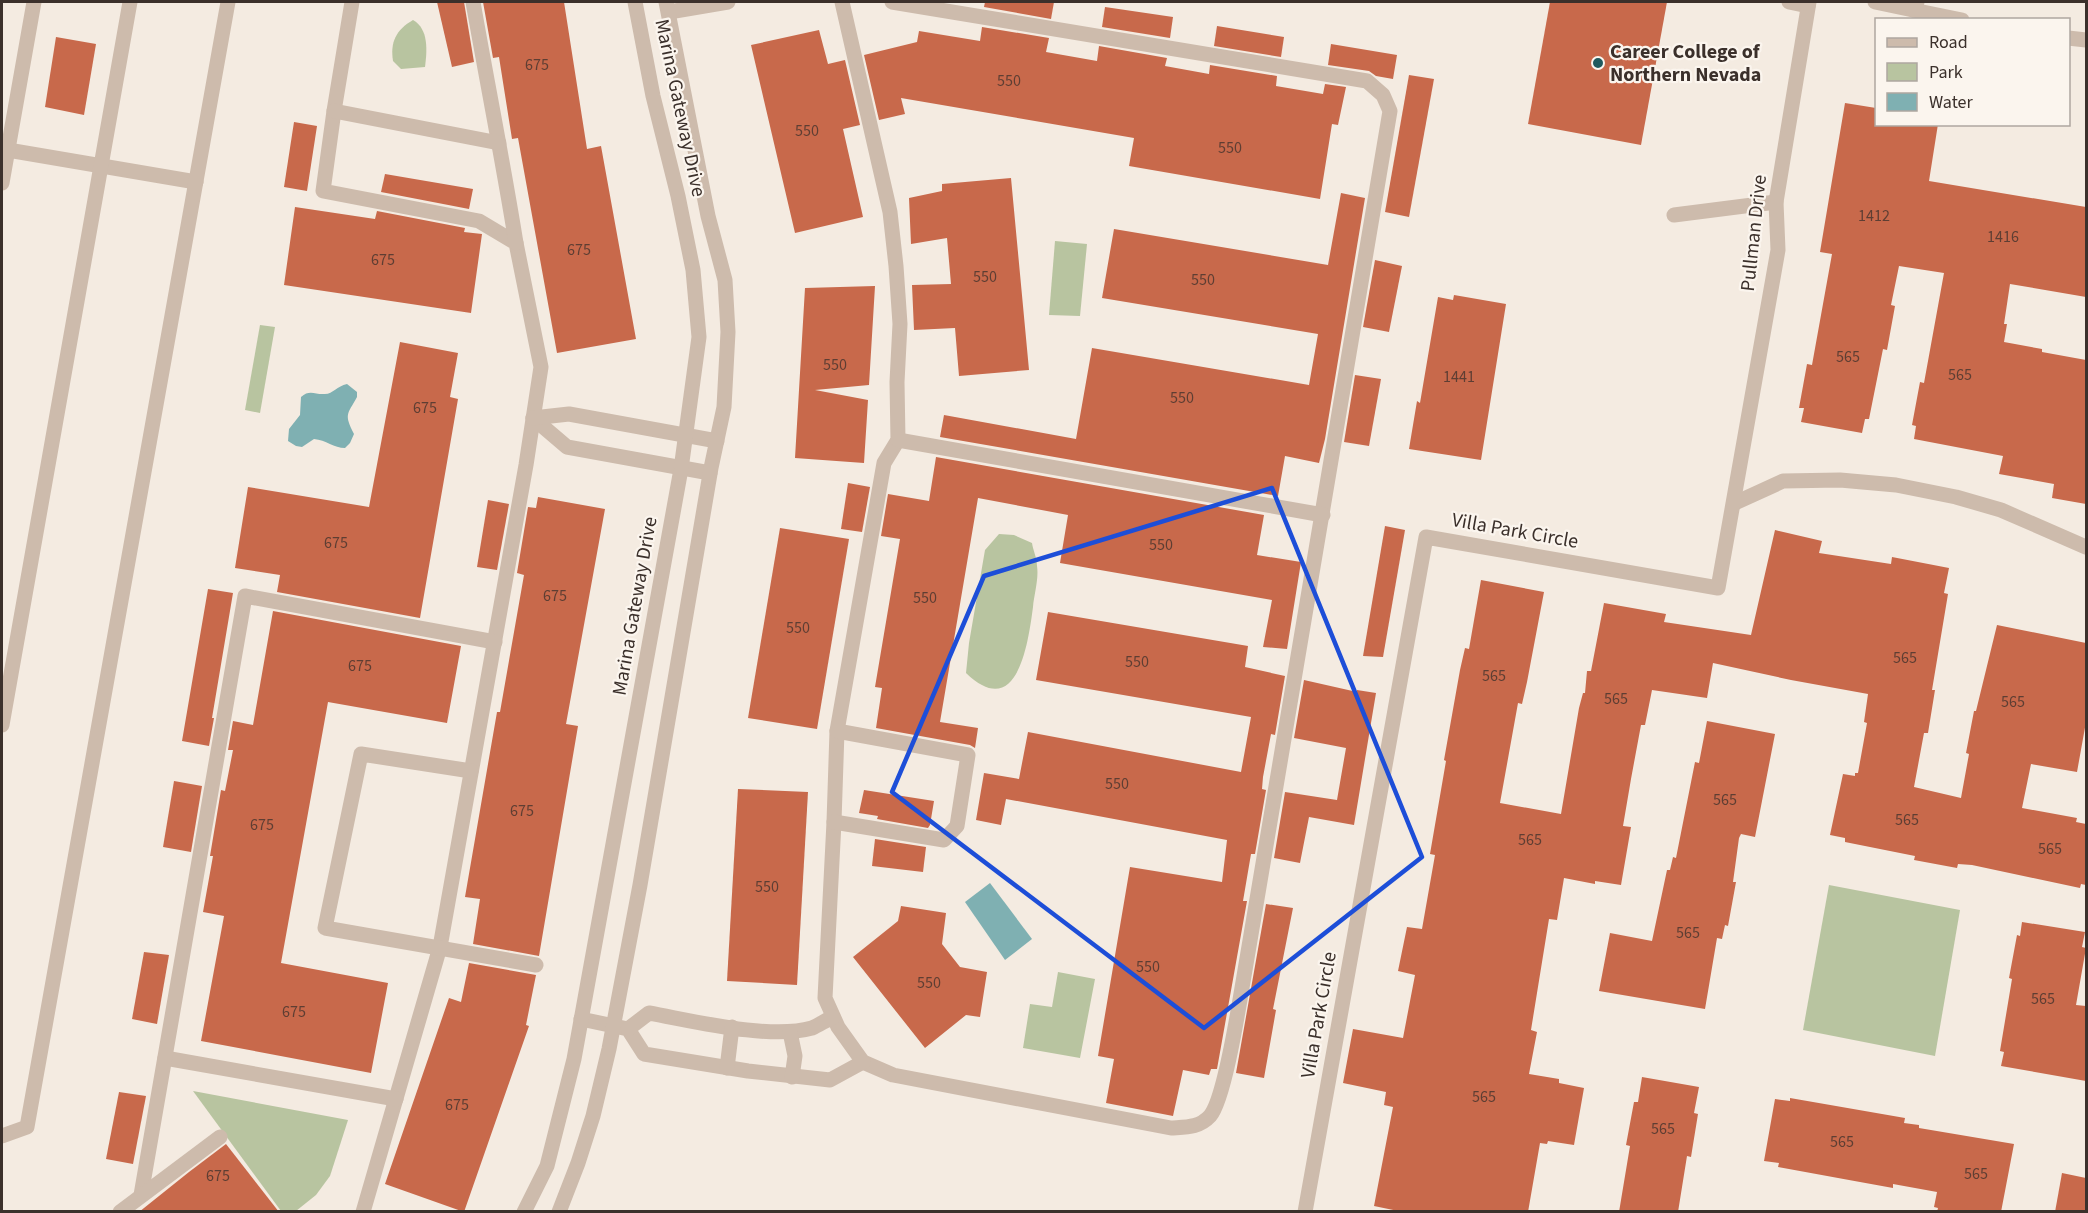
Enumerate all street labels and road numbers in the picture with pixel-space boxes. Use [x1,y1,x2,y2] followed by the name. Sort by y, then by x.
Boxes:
[647,17,713,200] street label: Marina Gateway Drive
[1734,173,1774,293] street label: Pullman Drive
[1449,506,1581,556] street label: Villa Park Circle
[605,514,665,698] street label: Marina Gateway Drive
[1294,949,1344,1081] street label: Villa Park Circle

